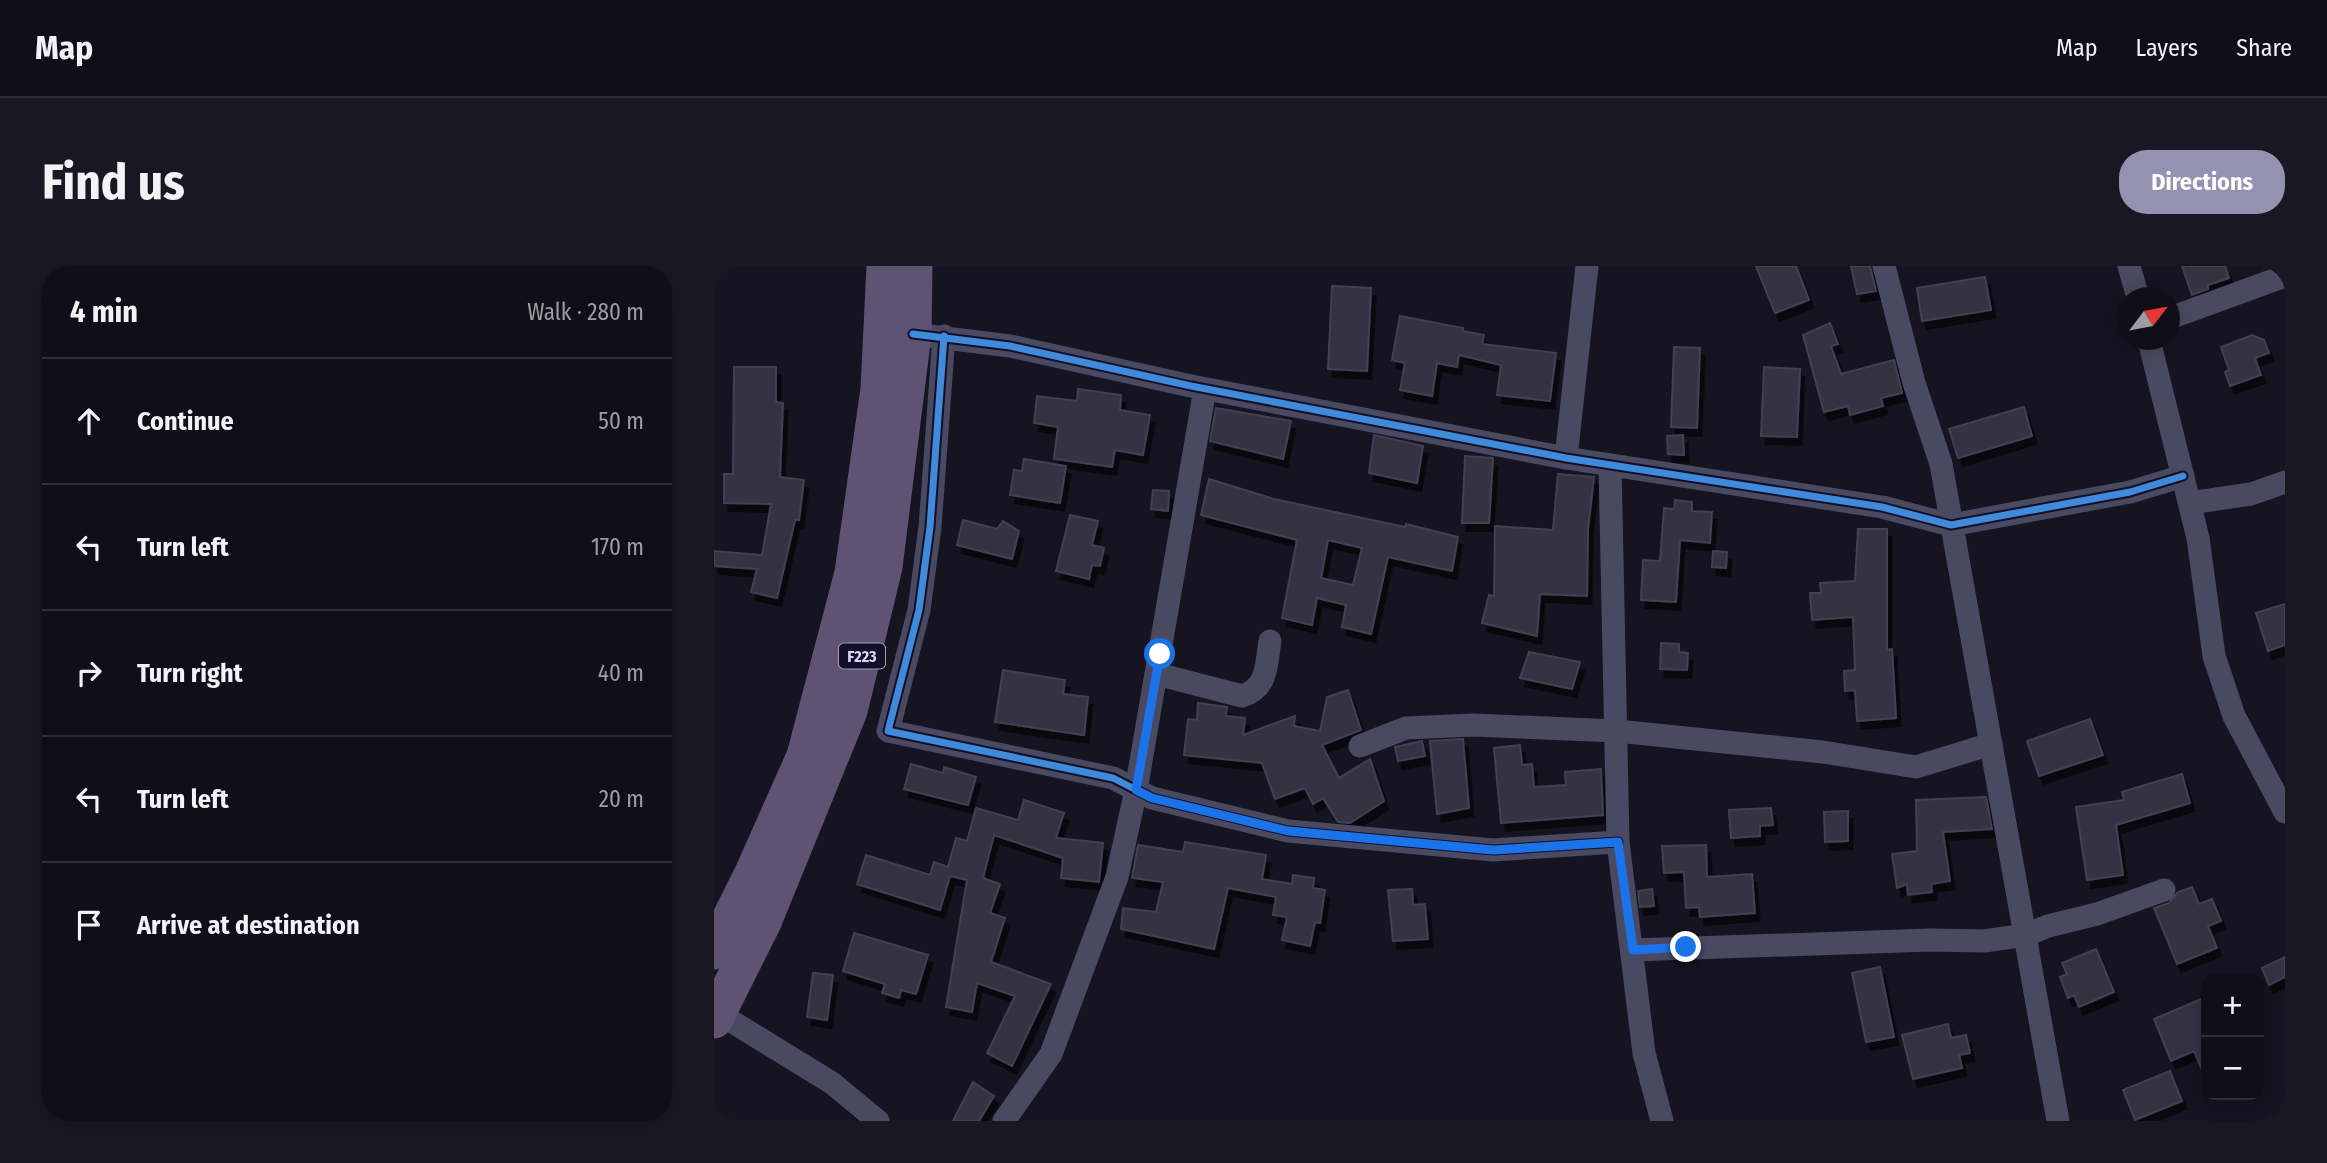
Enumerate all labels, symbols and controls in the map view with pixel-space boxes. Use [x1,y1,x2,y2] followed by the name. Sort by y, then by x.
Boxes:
[35,28,93,68] text: Map
[2056,34,2098,62] text: Map
[2136,34,2198,62] text: Layers
[2236,34,2292,62] text: Share
[2119,150,2285,214] button: Directions
[42,153,185,212] text: Find us
[2117,287,2180,350] north arrow
[70,294,138,330] text: 4 min
[527,298,644,326] text: Walk · 280 m
[70,402,108,440] icon: ahead
[137,406,234,437] text: Continue
[598,407,644,435] text: 50 m
[70,528,108,566] icon: left
[137,532,229,563] text: Turn left
[591,533,644,561] text: 170 m
[1144,638,1175,669] route start
[839,644,885,668] road number: F223
[70,654,108,692] icon: right
[137,658,243,689] text: Turn right
[598,659,644,687] text: 40 m
[70,780,108,818] icon: left
[137,784,229,815] text: Turn left
[599,785,644,813] text: 20 m
[70,906,108,944] icon: arrive
[137,910,360,941] text: Arrive at destination
[1670,931,1701,962] route end
[2201,974,2264,1100] map controls
[2201,974,2264,1037] button: +
[2201,1037,2264,1100] button: −

